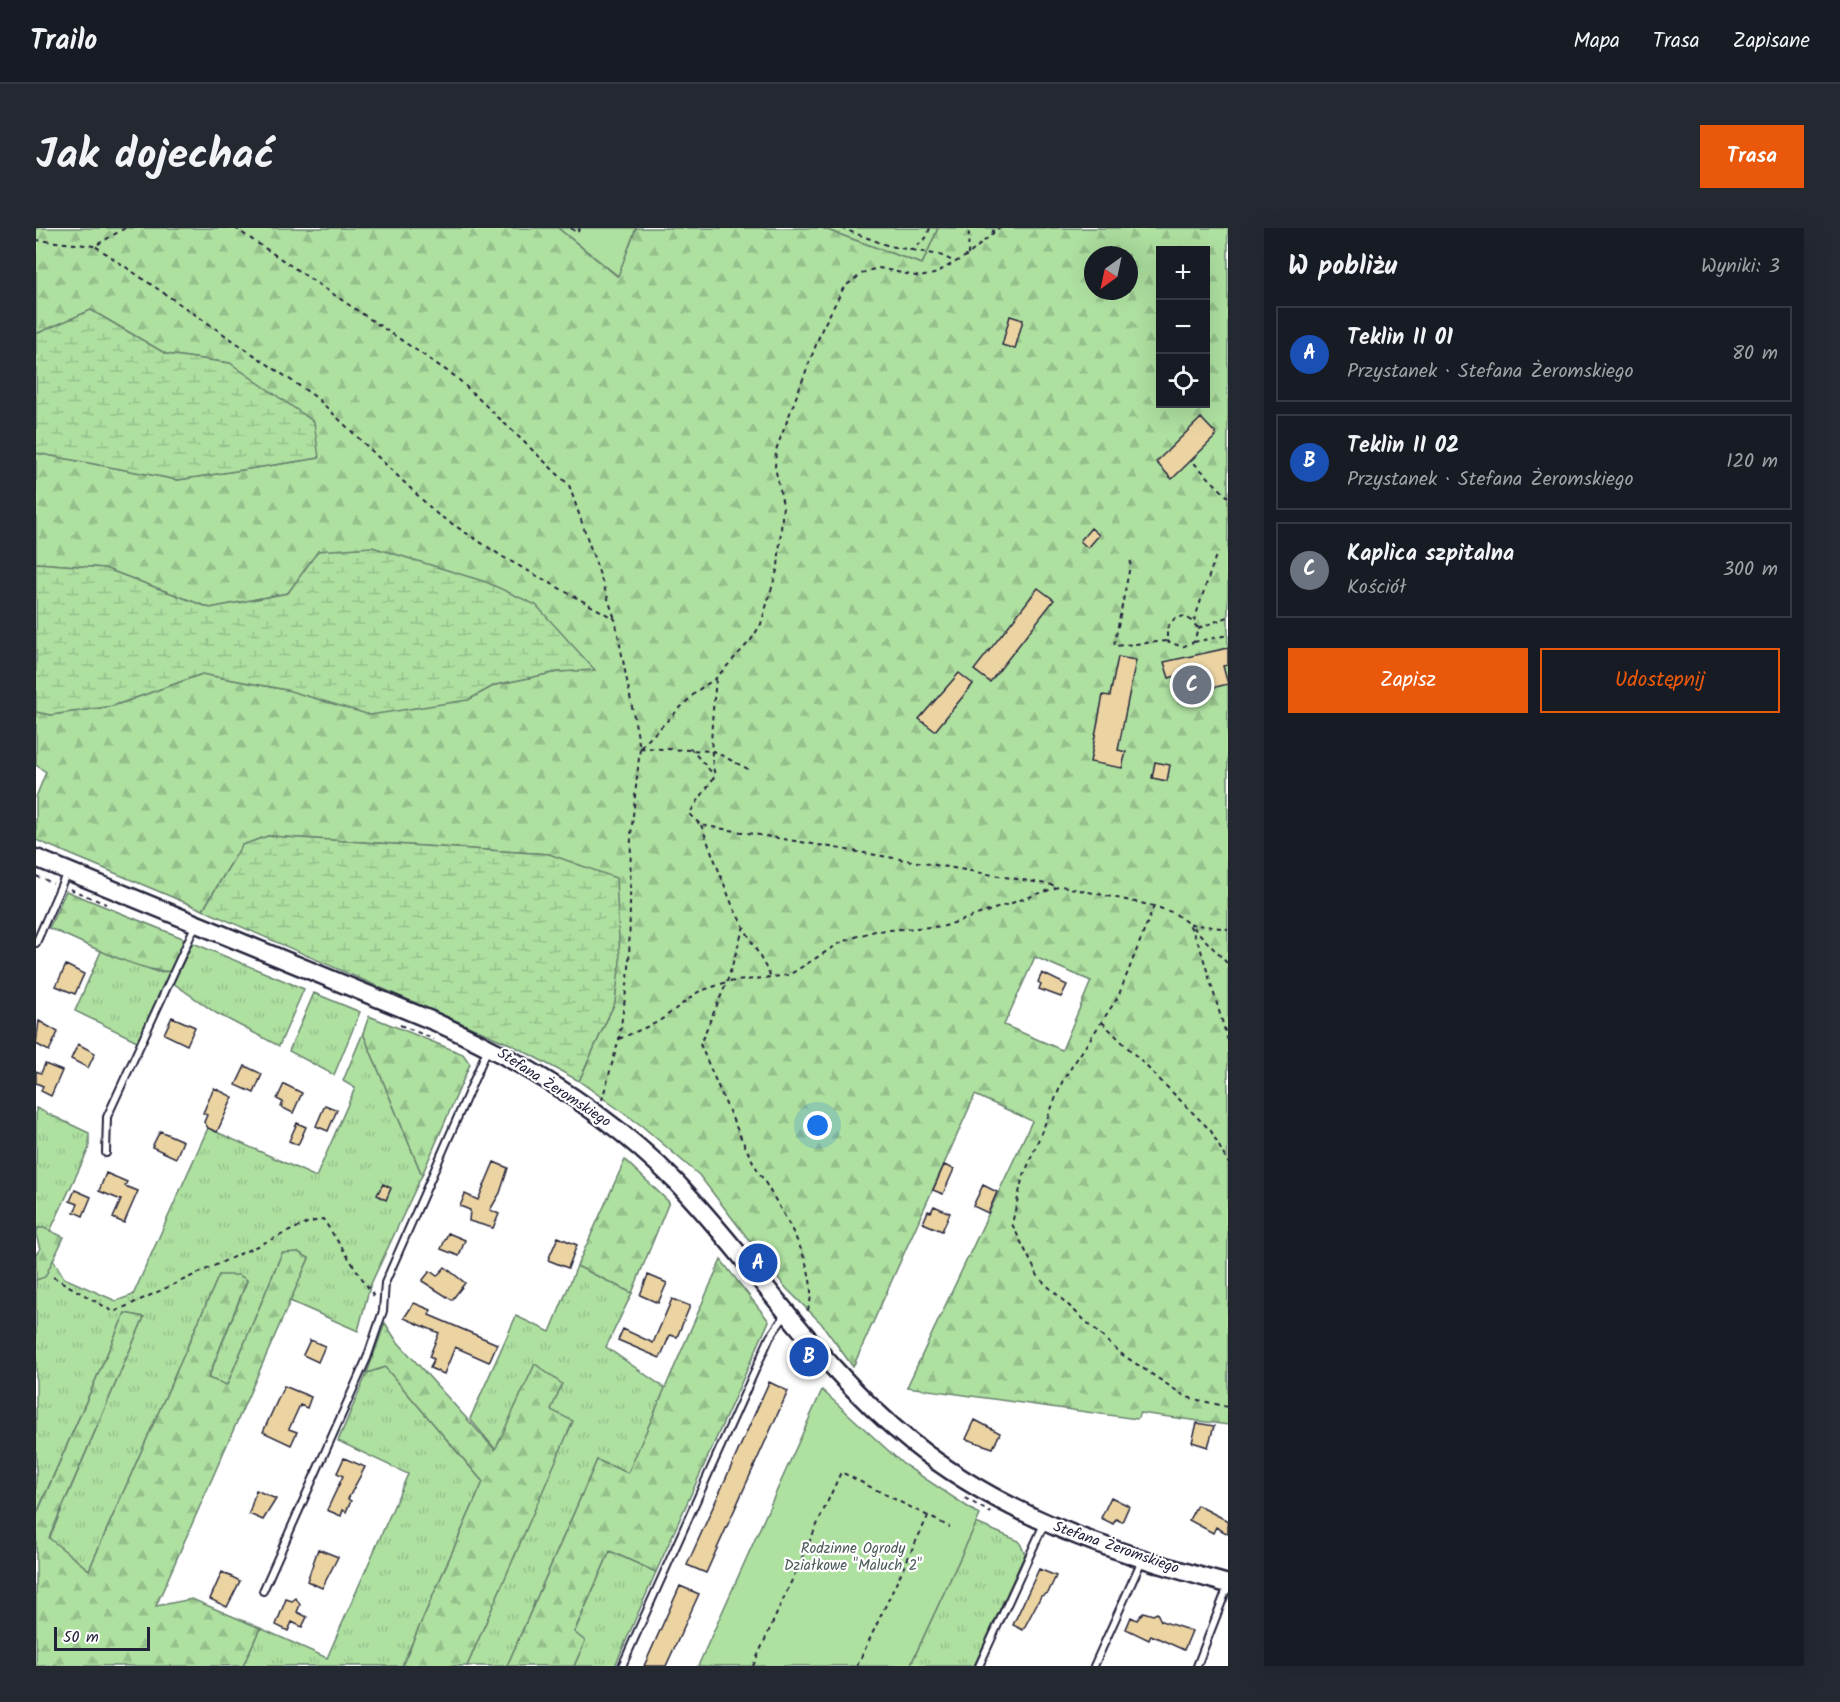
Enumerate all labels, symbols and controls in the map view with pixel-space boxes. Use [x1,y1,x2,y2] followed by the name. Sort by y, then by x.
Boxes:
[30,19,97,64] text: Trailo
[1574,25,1620,58] text: Mapa
[1653,25,1700,58] text: Trasa
[1733,25,1810,58] text: Zapisane
[36,123,274,190] text: Jak dojechać
[1700,125,1804,188] button: Trasa
[1084,246,1138,300] north arrow
[1156,246,1210,408] map controls
[1156,246,1210,300] button: +
[1288,246,1397,288] text: W pobliżu
[1701,251,1780,283] text: Wyniki: 3
[1156,300,1210,354] button: −
[1347,321,1453,356] text: Teklin II 01
[1303,338,1316,370] text: A
[1732,338,1778,370] text: 80 m
[1156,354,1210,408] button: locate
[1347,356,1634,388] text: Przystanek · Stefana Żeromskiego
[1347,429,1459,464] text: Teklin II 02
[1303,446,1316,478] text: B
[1726,446,1778,478] text: 120 m
[1347,464,1634,496] text: Przystanek · Stefana Żeromskiego
[1347,537,1514,572] text: Kaplica szpitalna
[1303,554,1316,586] text: C
[1723,554,1778,586] text: 300 m
[1347,572,1406,604] text: Kościół
[1288,648,1528,713] button: Zapisz
[1540,648,1780,713] button: Udostępnij
[1172,662,1212,708] pin: C
[492,1042,616,1134] street label: Stefana Żeromskiego
[803,1111,832,1140] your location
[738,1240,778,1286] pin: A
[790,1334,828,1380] pin: B
[1050,1515,1182,1581] street label: Stefana Żeromskiego
[784,1537,922,1578] park label: Rodzinne Ogrody Działkowe "Maluch 2"
[54,1624,150,1652] scale bar
[63,1625,99,1650] text: 50 m

